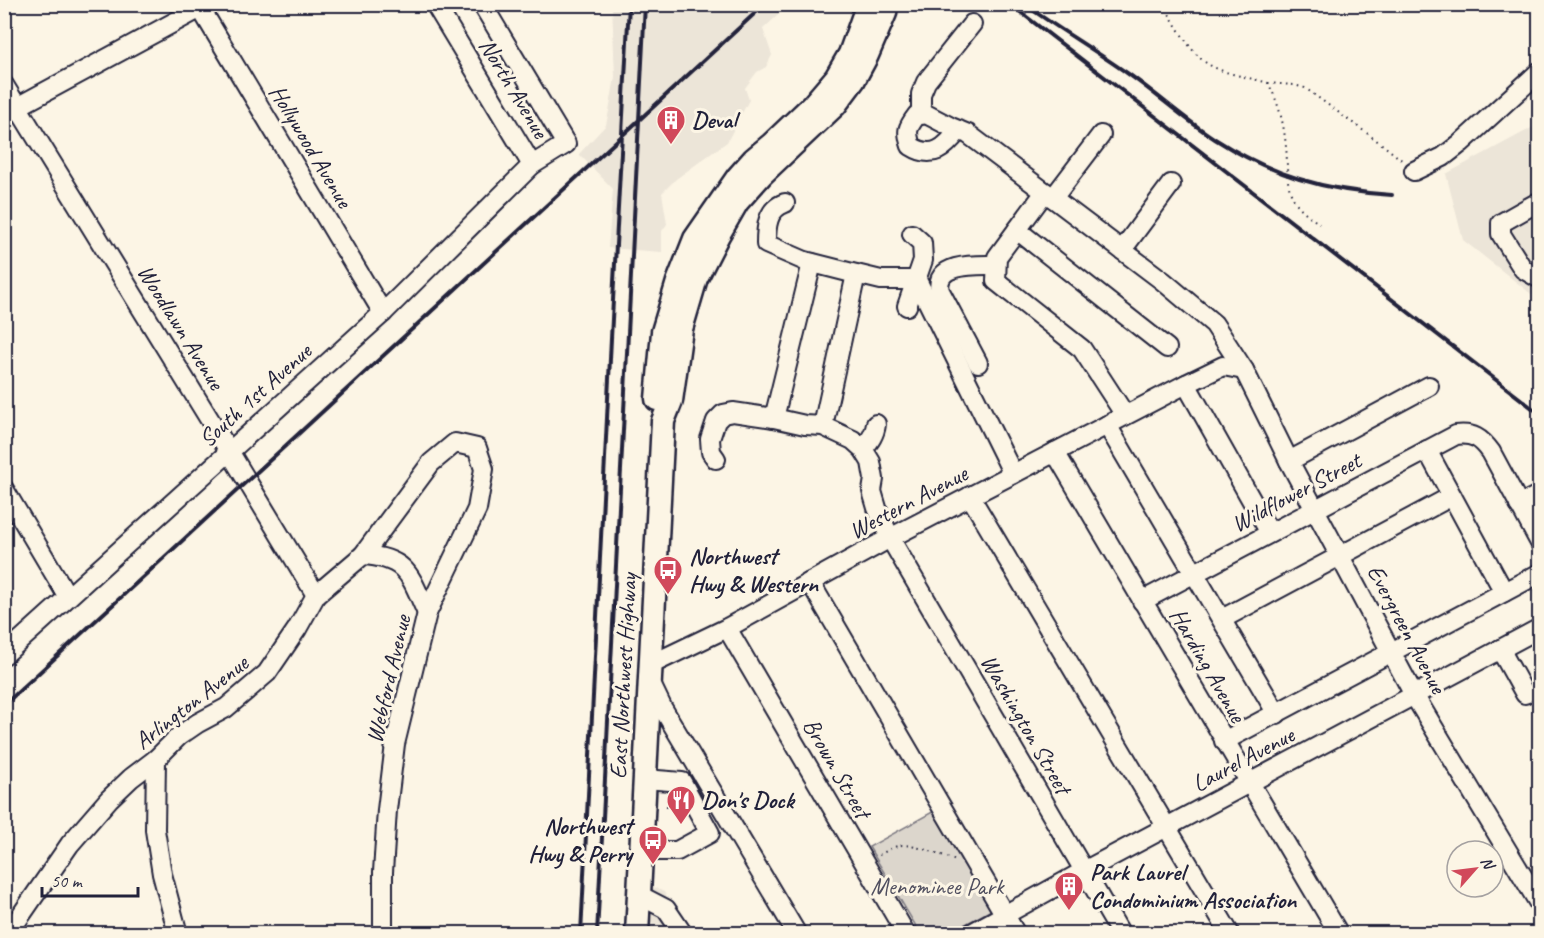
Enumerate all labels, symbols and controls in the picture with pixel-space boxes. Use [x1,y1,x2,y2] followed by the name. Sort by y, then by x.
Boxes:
[472,33,557,145] street label: North Avenue
[263,79,361,215] street label: Hollywood Avenue
[655,104,687,146] building icon: Deval
[692,105,741,135] place label: Deval
[131,259,232,397] street label: Woodlawn Avenue
[192,335,319,453] street label: South 1st Avenue
[1226,444,1368,539] street label: Wildflower Street
[844,457,974,546] street label: Western Avenue
[689,541,819,599] place label: Northwest Hwy & Western
[652,554,684,596] bus stop icon: Northwest Hwy & Western
[1361,559,1454,700] street label: Evergreen Avenue
[603,571,643,780] street label: East Northwest Highway
[1163,603,1254,729] street label: Harding Avenue
[359,610,418,746] street label: Webford Avenue
[128,647,256,756] street label: Arlington Avenue
[974,649,1080,802] street label: Washington Street
[796,713,879,826] street label: Brown Street
[1187,719,1301,798] street label: Laurel Avenue
[665,784,697,826] restaurant icon: Don's Dock
[702,785,796,815] place label: Don's Dock
[528,811,636,869] place label: Northwest Hwy & Perry
[637,824,669,866] bus stop icon: Northwest Hwy & Perry
[1445,839,1505,899] north arrow
[1476,853,1500,874] text: N
[1090,857,1297,915] place label: Park Laurel Condominium Association
[42,860,138,898] scale bar
[51,870,84,892] text: 50 m
[1053,870,1085,912] building icon: Park Laurel Condominium Association
[870,871,1006,901] park label: Menominee Park

